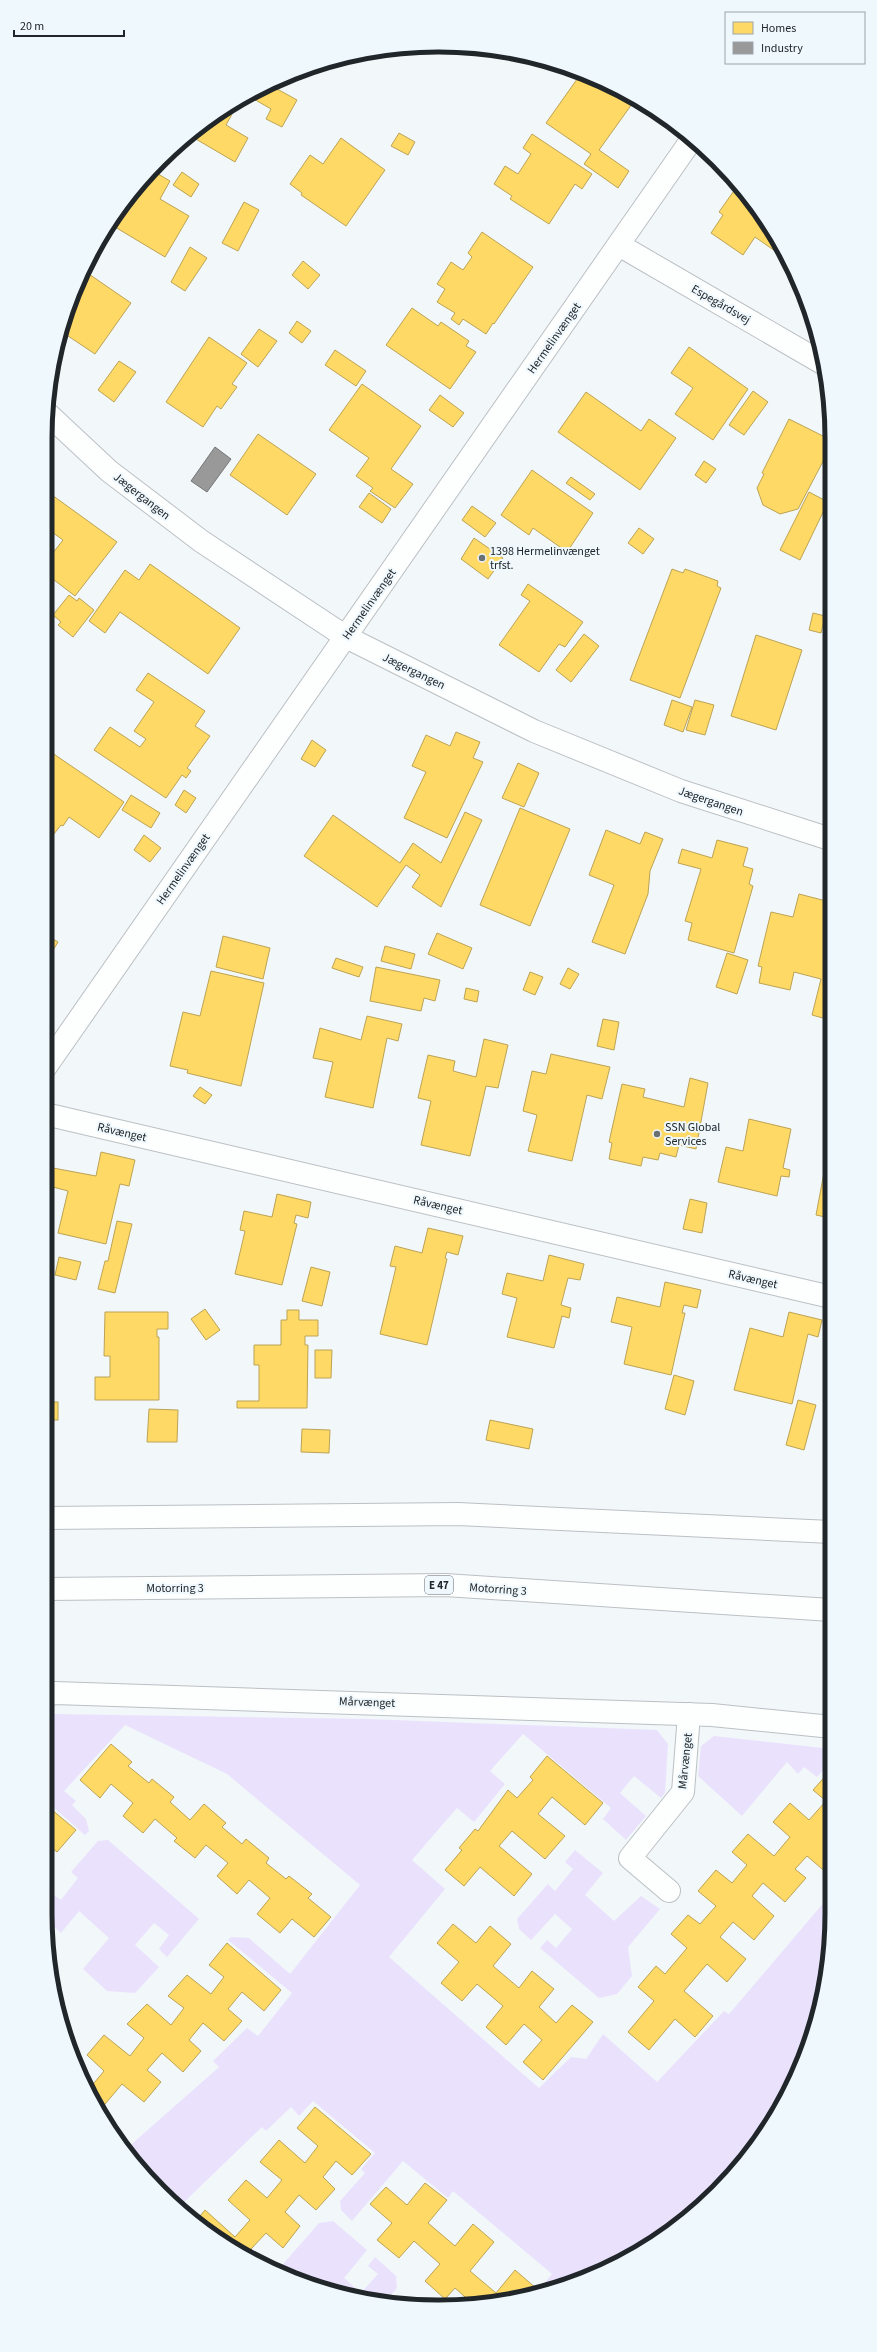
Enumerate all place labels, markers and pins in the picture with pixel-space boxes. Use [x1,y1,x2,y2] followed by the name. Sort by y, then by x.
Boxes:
[490,543,600,574] place label: 1398 Hermelinvænget trfst.
[477,553,487,563] marker: 1398 Hermelinvænget trfst.
[665,1119,720,1150] place label: SSN Global Services
[652,1129,662,1139] marker: SSN Global Services

